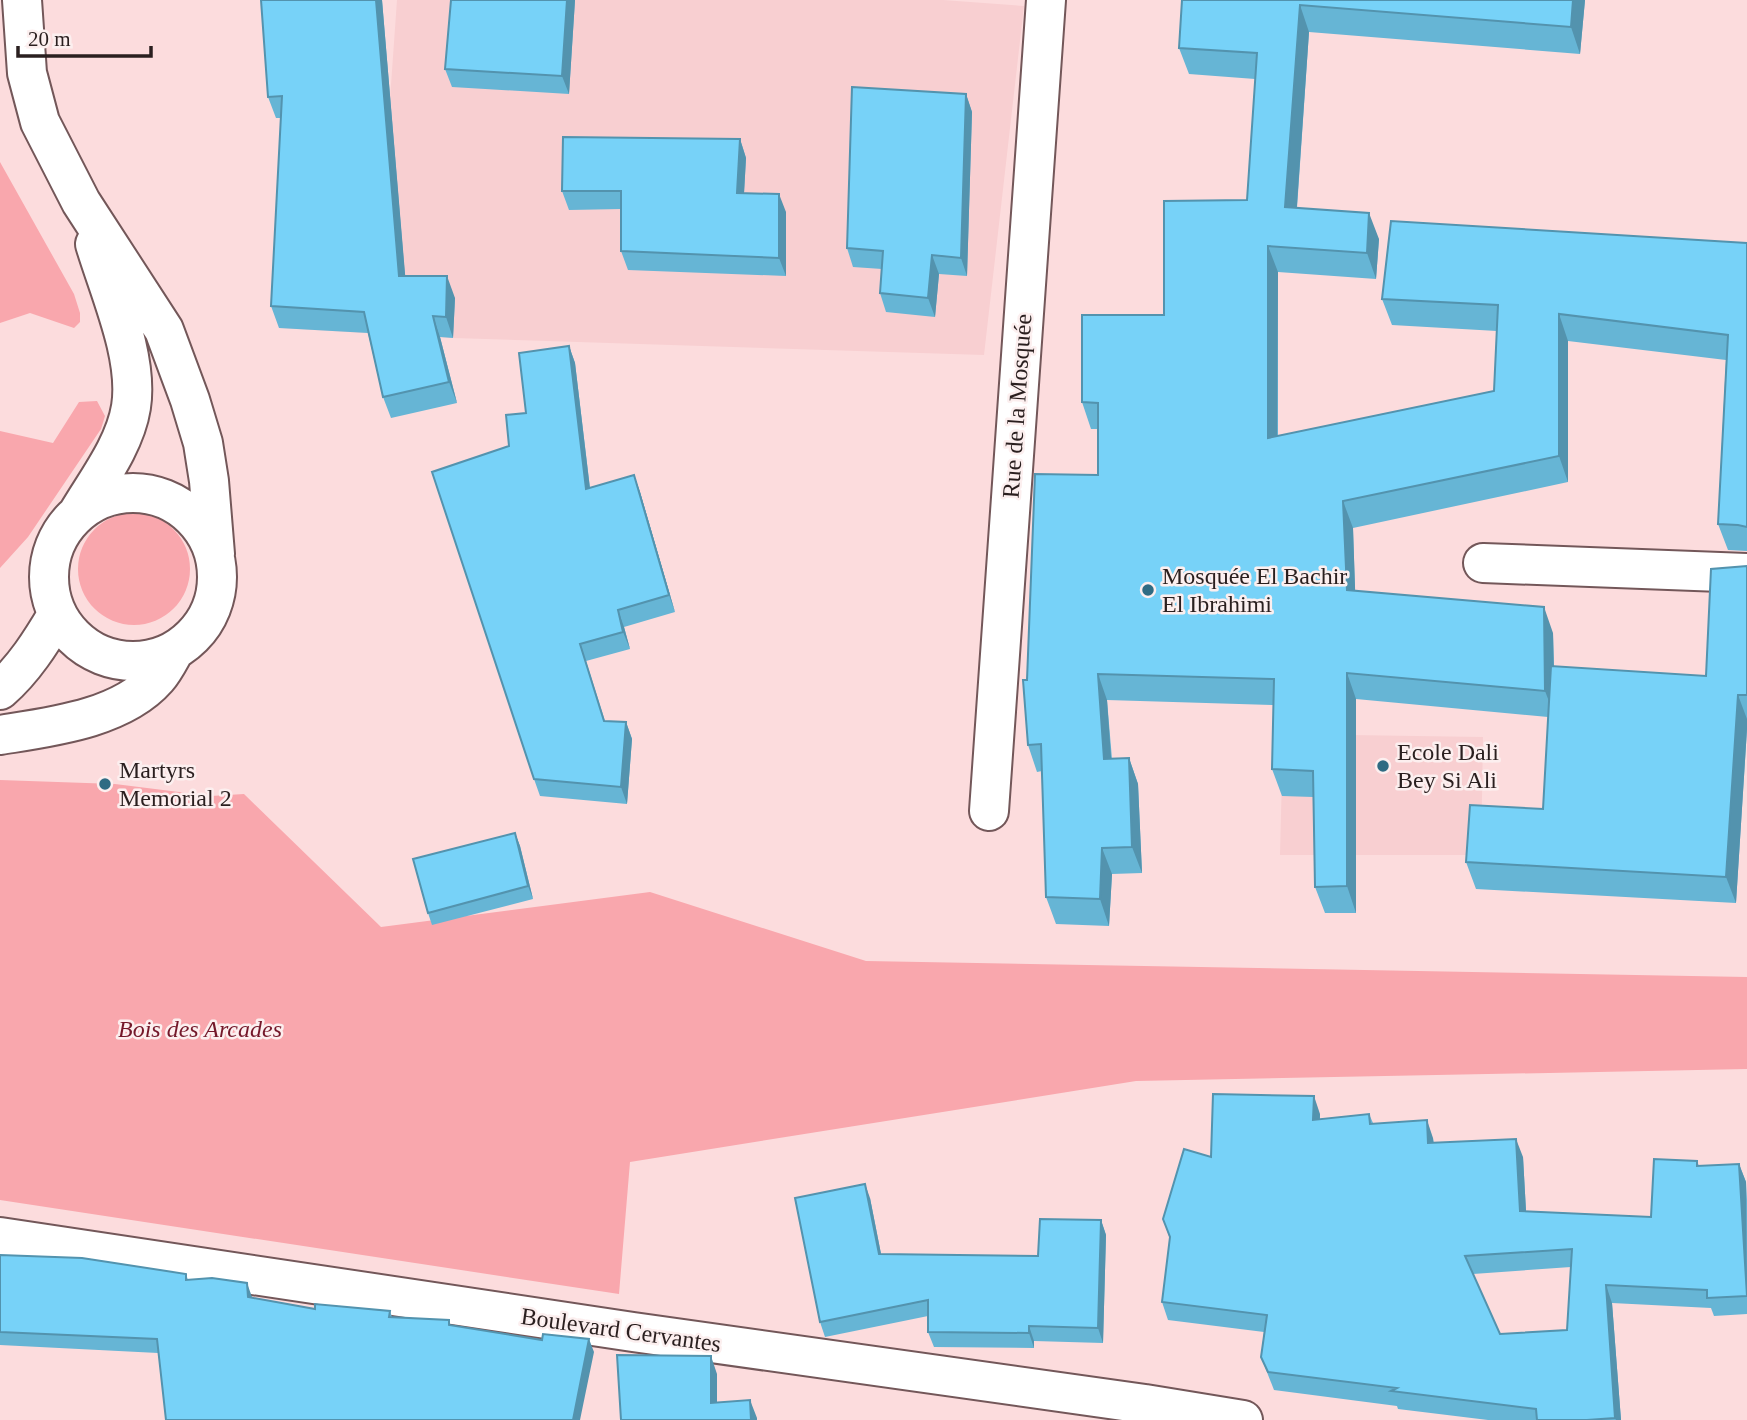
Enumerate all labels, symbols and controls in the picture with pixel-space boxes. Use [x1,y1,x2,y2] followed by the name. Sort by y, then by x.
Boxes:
[18,14,150,58] scale bar
[28,27,71,51] text: 20 m
[998,313,1036,499] street label: Rue de la Mosquée
[1162,563,1347,617] place label: Mosquée El Bachir El Ibrahimi
[1140,582,1156,598] marker: Mosquée El Bachir El Ibrahimi
[1397,739,1499,793] place label: Ecole Dali Bey Si Ali
[119,757,232,811] place label: Martyrs Memorial 2
[1375,758,1391,774] marker: Ecole Dali Bey Si Ali
[97,776,113,792] marker: Martyrs Memorial 2
[118,1016,282,1042] park label: Bois des Arcades
[519,1303,723,1357] street label: Boulevard Cervantes

